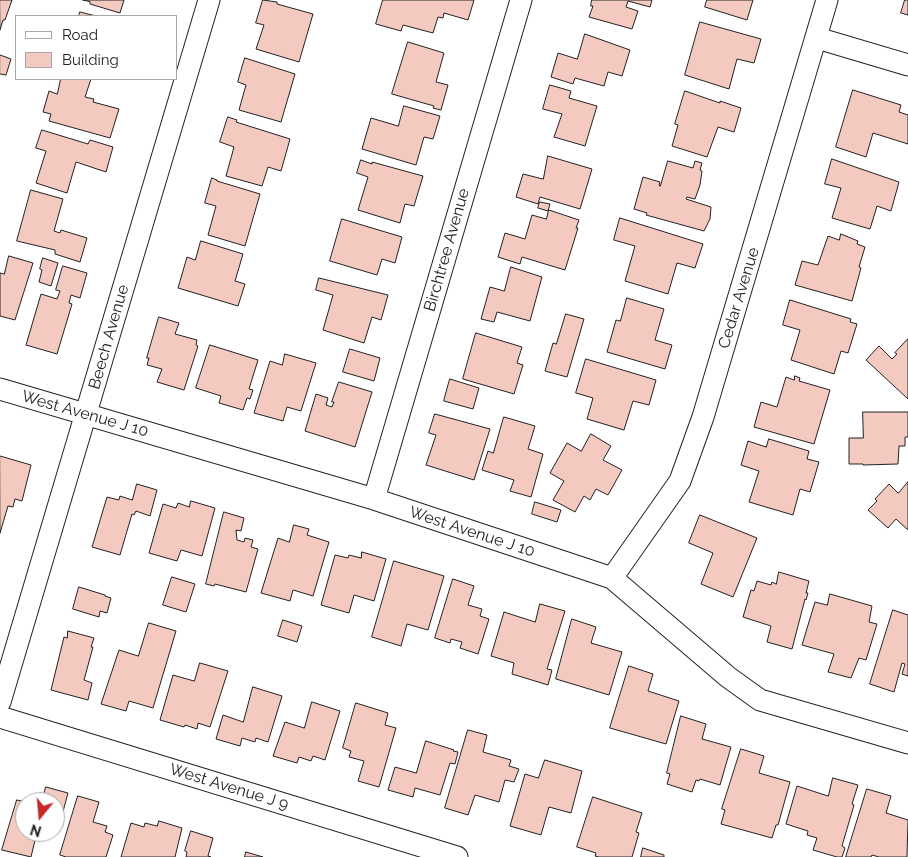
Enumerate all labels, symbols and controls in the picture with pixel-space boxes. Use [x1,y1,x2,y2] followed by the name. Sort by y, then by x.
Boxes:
[15,15,178,80] legend
[62,26,98,44] text: Road
[62,51,119,69] text: Building
[420,186,474,314] street label: Birchtree Avenue
[714,245,764,351] street label: Cedar Avenue
[85,283,133,391] street label: Beech Avenue
[19,387,151,441] street label: West Avenue J 10
[407,503,537,561] street label: West Avenue J 10
[167,760,291,814] street label: West Avenue J 9
[15,792,65,842] north arrow
[28,821,43,840] text: N

